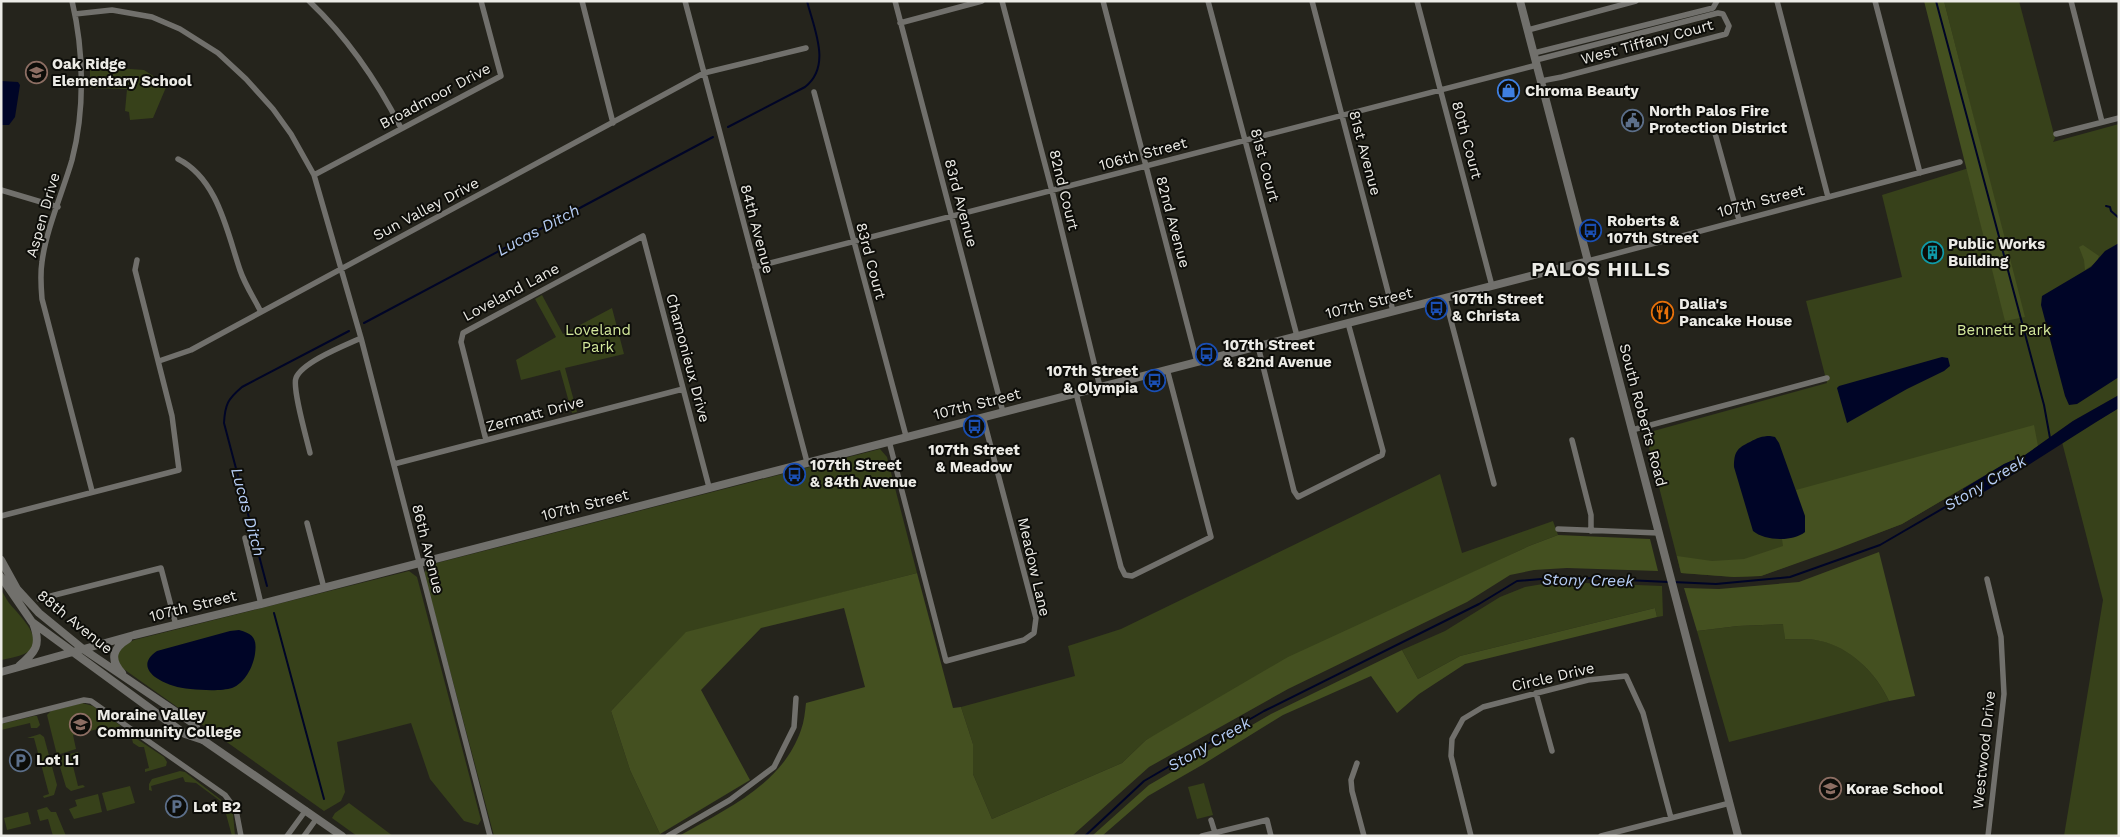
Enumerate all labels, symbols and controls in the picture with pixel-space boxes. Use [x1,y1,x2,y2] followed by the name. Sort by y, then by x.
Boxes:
[1579,16,1716,68] street label: West Tiffany Court
[52,55,192,90] place label: Oak Ridge Elementary School
[376,59,494,133] street label: Broadmoor Drive
[24,61,48,85] school or university icon: Oak Ridge Elementary School
[1497,79,1521,103] shop icon: Chroma Beauty
[1525,82,1639,100] place label: Chroma Beauty
[1448,99,1486,182] street label: 80th Court
[1649,102,1788,137] place label: North Palos Fire Protection District
[1621,108,1645,132] public building icon: North Palos Fire Protection District
[1345,109,1385,197] street label: 81st Avenue
[1247,126,1284,204] street label: 81st Court
[1097,133,1190,174] street label: 106th Street
[1045,148,1083,233] street label: 82nd Court
[941,157,981,249] street label: 83rd Avenue
[22,170,64,260] street label: Aspen Drive
[370,174,482,244] street label: Sun Valley Drive
[1152,174,1194,270] street label: 82nd Avenue
[1716,181,1807,221] street label: 107th Street
[736,182,778,276] street label: 84th Avenue
[493,200,583,260] water label: Lucas Ditch
[1607,212,1699,247] place label: Roberts & 107th Street
[1579,218,1603,242] bus stop icon: Roberts & 107th Street
[852,221,890,302] street label: 83rd Court
[1948,235,2045,270] place label: Public Works Building
[1920,241,1944,265] building icon: Public Works Building
[1531,257,1671,281] district label: PALOS HILLS
[460,259,562,325] street label: Loveland Lane
[1324,283,1415,323] street label: 107th Street
[1452,290,1544,325] place label: 107th Street & Christa
[662,292,714,424] street label: Chamonieux Drive
[1679,295,1792,330] place label: Dalia's Pancake House
[1424,296,1448,320] bus stop icon: 107th Street & Christa
[1651,301,1675,325] restaurant icon: Dalia's Pancake House
[565,321,631,356] park label: Loveland Park
[1957,321,2052,339] park label: Bennett Park
[1223,336,1332,371] place label: 107th Street & 82nd Avenue
[1195,342,1219,366] bus stop icon: 107th Street & 82nd Avenue
[1615,342,1671,488] street label: South Roberts Road
[1046,362,1138,397] place label: 107th Street & Olympia
[1142,368,1166,392] bus stop icon: 107th Street & Olympia
[932,384,1023,424] street label: 107th Street
[484,392,586,436] street label: Zermatt Drive
[962,415,986,439] bus stop icon: 107th Street & Meadow
[928,441,1020,476] place label: 107th Street & Meadow
[1941,450,2031,515] water label: Stony Creek
[810,456,917,491] place label: 107th Street & 84th Avenue
[782,462,806,486] bus stop icon: 107th Street & 84th Avenue
[227,466,269,558] water label: Lucas Ditch
[540,485,631,525] street label: 107th Street
[408,502,448,596] street label: 86th Avenue
[1014,516,1054,618] street label: Meadow Lane
[1542,570,1636,590] water label: Stony Creek
[34,586,116,658] street label: 88th Avenue
[148,586,239,626] street label: 107th Street
[1510,659,1596,695] street label: Circle Drive
[1969,690,1999,810] street label: Westwood Drive
[97,706,241,741] place label: Moraine Valley Community College
[69,712,93,736] school or university icon: Moraine Valley Community College
[1164,712,1255,775] water label: Stony Creek
[8,748,32,772] parking icon: Lot L1
[36,751,79,769] place label: Lot L1
[1818,777,1842,801] school or university icon: Korae School
[1846,780,1943,798] place label: Korae School
[165,795,189,819] parking icon: Lot B2
[193,798,241,816] place label: Lot B2

